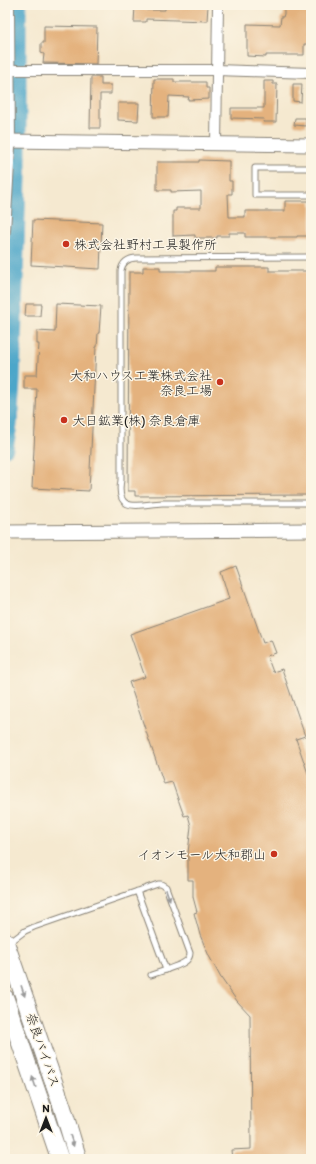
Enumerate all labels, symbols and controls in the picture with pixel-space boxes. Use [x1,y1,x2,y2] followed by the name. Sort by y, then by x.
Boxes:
[74,237,217,252] place label: 株式会社野村工具製作所
[61,239,71,249] marker: 株式会社野村工具製作所
[70,368,212,398] place label: 大和ハウス工業株式会社 奈良工場
[215,377,225,387] marker: 大和ハウス工業株式会社 奈良工場
[72,413,200,428] place label: 大日鉱業(株) 奈良倉庫
[59,415,69,425] marker: 大日鉱業(株) 奈良倉庫
[137,847,266,862] place label: イオンモール大和郡山
[269,849,279,859] marker: イオンモール大和郡山
[166,889,172,901] one-way arrow
[20,985,26,997] one-way arrow
[23,1011,63,1089] street label: 奈良バイパス
[31,1076,37,1088] one-way arrow
[26,1098,66,1138] north arrow
[42,1102,50,1115] text: N
[69,1135,75,1147] one-way arrow

